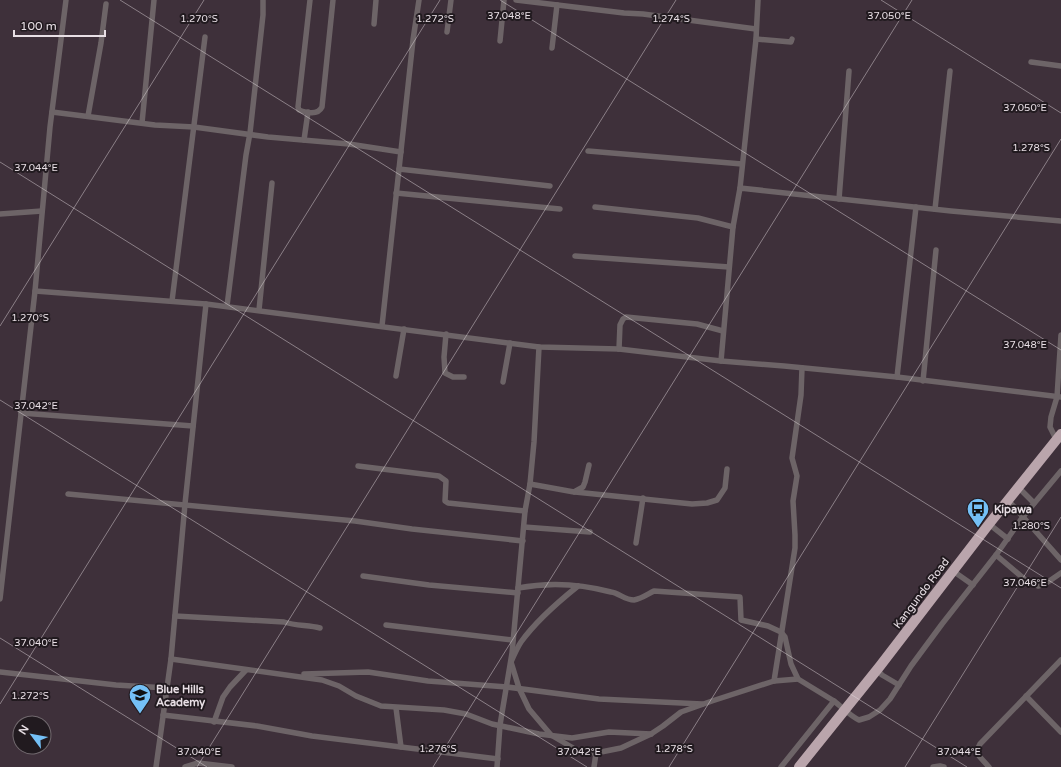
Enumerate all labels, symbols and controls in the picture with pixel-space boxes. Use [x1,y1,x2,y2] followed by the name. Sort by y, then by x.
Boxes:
[487,10,531,22] text: 37.048°E
[867,10,911,22] text: 37.050°E
[14,12,105,38] scale bar
[180,13,218,25] text: 1.270°S
[416,13,454,25] text: 1.272°S
[652,13,690,25] text: 1.274°S
[20,19,57,33] text: 100 m
[1003,102,1047,114] text: 37.050°E
[1012,142,1050,154] text: 1.278°S
[14,162,58,174] text: 37.044°E
[11,312,49,324] text: 1.270°S
[1003,339,1047,351] text: 37.048°E
[14,400,58,412] text: 37.042°E
[965,496,991,529] bus stop icon: Kipawa
[994,503,1032,517] place label: Kipawa
[1012,520,1050,532] text: 1.280°S
[891,556,952,631] street label: Kangundo Road
[1003,577,1047,589] text: 37.046°E
[14,637,58,649] text: 37.040°E
[127,682,153,715] school or university icon: Blue Hills Academy
[156,683,205,710] place label: Blue Hills Academy
[11,690,49,702] text: 1.272°S
[12,715,52,755] north arrow
[16,723,32,737] text: N
[419,743,457,755] text: 1.276°S
[655,743,693,755] text: 1.278°S
[177,746,221,758] text: 37.040°E
[557,746,601,758] text: 37.042°E
[937,746,981,758] text: 37.044°E

